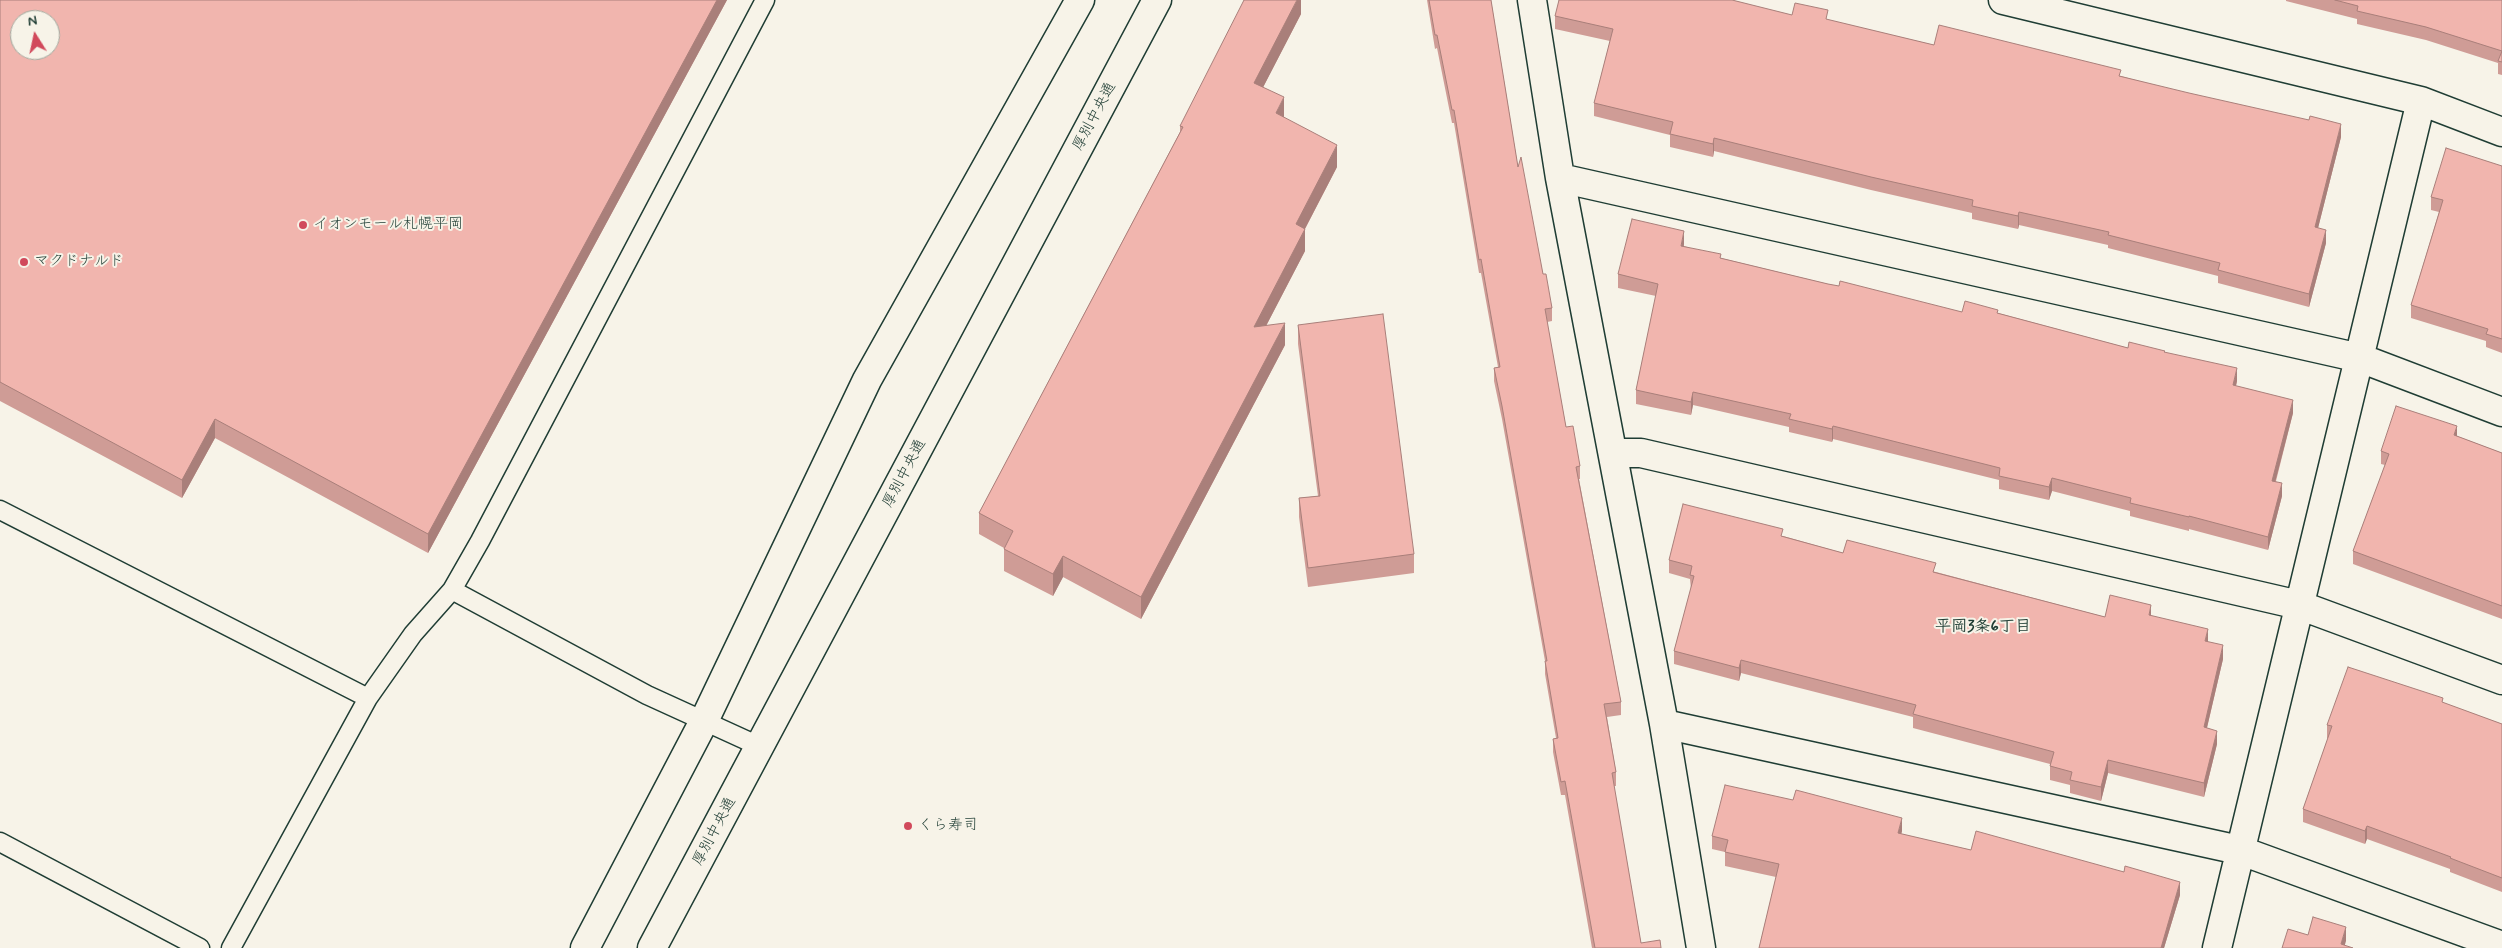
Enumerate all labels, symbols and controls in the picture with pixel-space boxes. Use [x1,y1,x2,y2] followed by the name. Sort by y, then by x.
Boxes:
[10,10,60,60] north arrow
[26,12,39,31] text: N
[1069,80,1121,154] street label: 厚別中央通
[313,216,463,234] place label: イオンモール札幌平岡
[297,219,309,231] marker: イオンモール札幌平岡
[34,253,124,271] place label: マクドナルド
[18,256,30,268] marker: マクドナルド
[879,437,931,511] street label: 厚別中央通
[1935,618,2031,638] district label: 平岡3条6丁目
[689,795,741,869] street label: 厚別中央通
[918,817,978,835] place label: くら寿司
[902,820,914,832] marker: くら寿司

